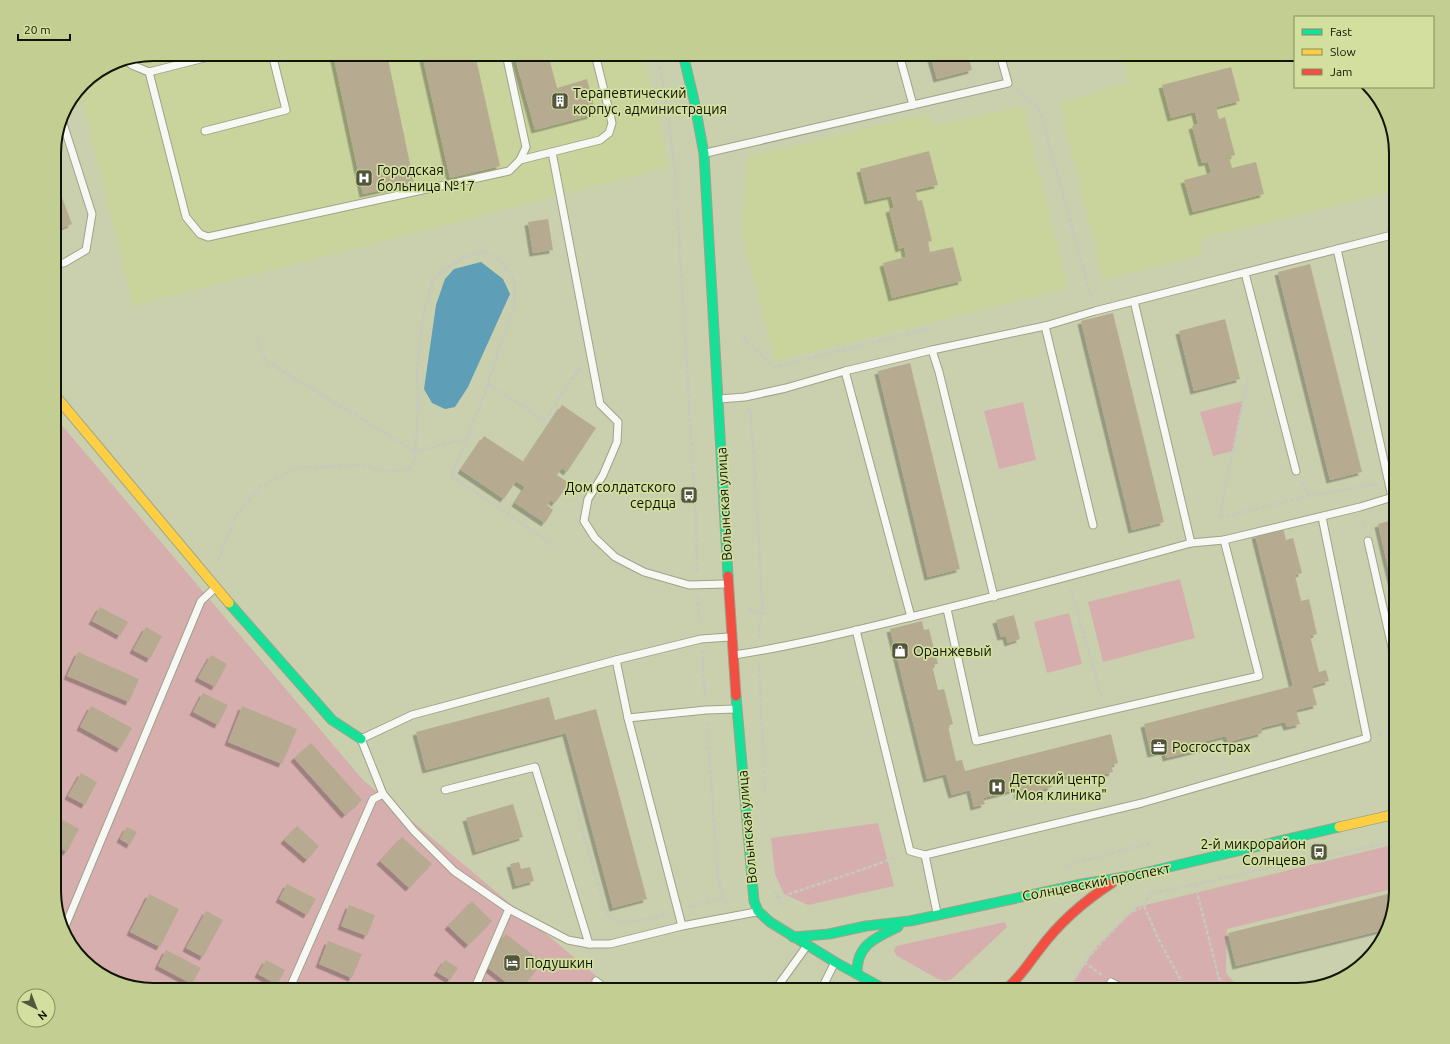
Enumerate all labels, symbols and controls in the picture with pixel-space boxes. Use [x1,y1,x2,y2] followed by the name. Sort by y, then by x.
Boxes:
[18,16,70,42] scale bar
[1294,16,1434,88] legend
[24,23,51,36] text: 20 m
[1330,25,1352,38] text: Fast
[1330,45,1356,58] text: Slow
[1330,65,1352,78] text: Jam
[573,85,727,117] place label: Терапевтический корпус, администрация
[550,91,570,111] building icon: Терапевтический корпус, администрация
[377,162,475,194] place label: Городская больница №17
[354,168,374,188] hospital icon: Городская больница №17
[713,447,735,561] street label: Волынская улица
[565,479,676,511] place label: Дом солдатского сердца
[679,485,699,505] bus stop icon: Дом солдатского сердца
[890,641,910,661] shop icon: Оранжевый
[913,643,992,659] place label: Оранжевый
[1149,737,1169,757] office icon: Росгосстрах
[1172,739,1251,755] place label: Росгосстрах
[734,770,760,884] street label: Волынская улица
[1010,771,1107,803] place label: Детский центр "Моя клиника"
[987,777,1007,797] hospital icon: Детский центр "Моя клиника"
[1200,836,1306,868] place label: 2-й микрорайон Солнцева
[1309,842,1329,862] bus stop icon: 2-й микрорайон Солнцева
[1021,860,1171,904] street label: Солнцевский проспект
[502,953,522,973] hotel icon: Подушкин
[525,955,593,971] place label: Подушкин
[16,988,56,1028] north arrow
[36,1008,50,1023] text: N

